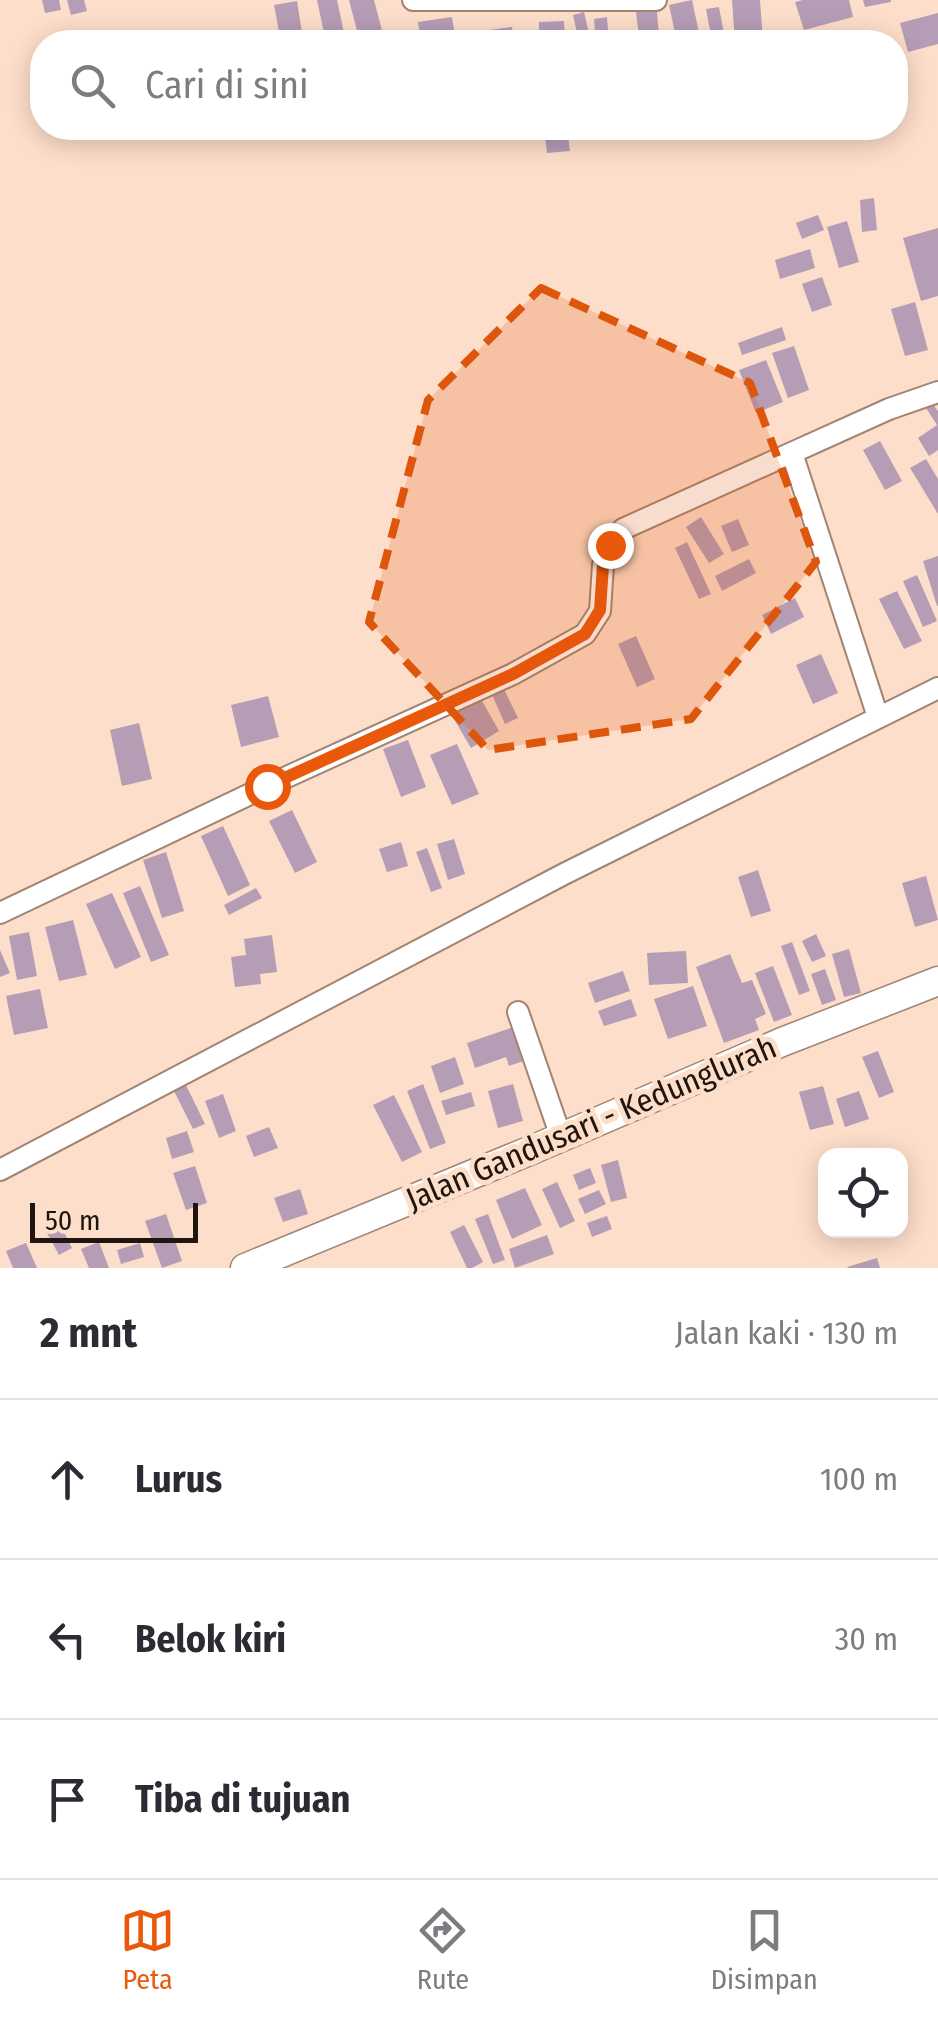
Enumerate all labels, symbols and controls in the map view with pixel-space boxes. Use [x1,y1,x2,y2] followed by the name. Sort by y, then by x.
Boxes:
[30,30,908,140] search box
[65,58,120,113] icon: search
[145,62,309,108] text: Cari di sini
[588,523,634,569] route end
[245,764,291,810] route start
[400,1028,782,1218] street label: Jalan Gandusari - Kedunglurah
[818,1148,908,1238] map controls
[818,1148,908,1238] button: locate
[30,1198,198,1242] scale bar
[45,1204,101,1237] text: 50 m
[40,1308,137,1358] text: 2 mnt
[675,1314,898,1352] text: Jalan kaki · 130 m
[40,1452,95,1507] icon: ahead
[135,1456,222,1502] text: Lurus
[820,1460,898,1498] text: 100 m
[40,1612,95,1667] icon: left
[135,1616,286,1662] text: Belok kiri
[835,1620,898,1658] text: 30 m
[40,1772,95,1827] icon: arrive
[135,1776,351,1822] text: Tiba di tujuan
[120,1903,175,1996] tab: Peta
[415,1903,470,1996] tab: Rute
[711,1903,818,1996] tab: Disimpan

